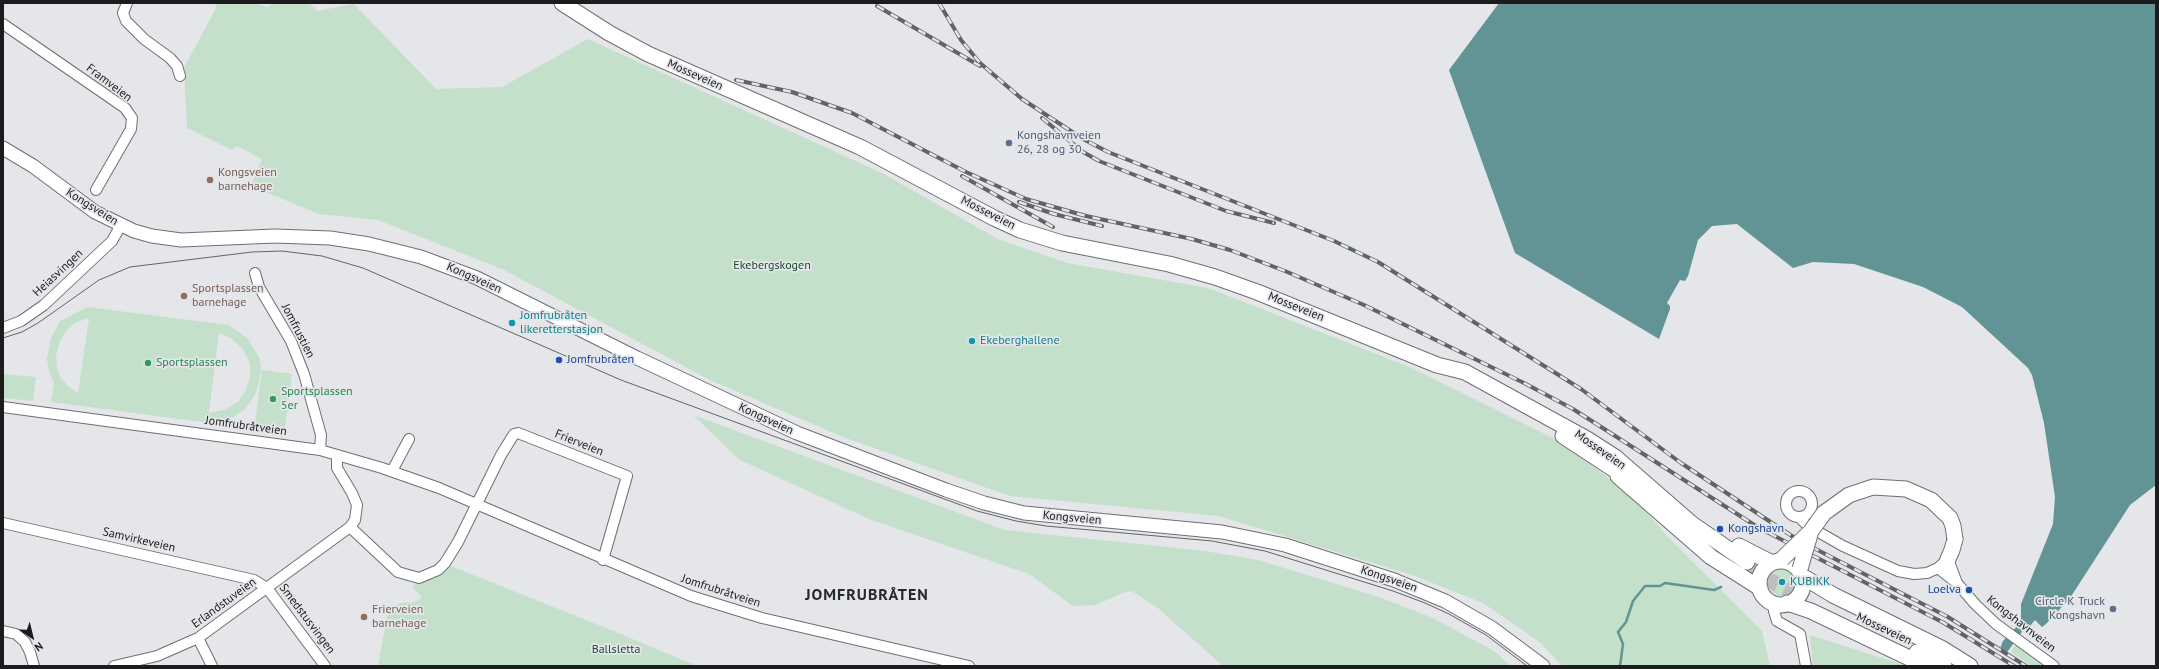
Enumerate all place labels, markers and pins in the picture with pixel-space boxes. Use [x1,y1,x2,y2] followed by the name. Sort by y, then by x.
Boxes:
[1017,129,1101,157] place label: Kongshavnveien 26, 28 og 30
[1004,138,1014,148] marker: Kongshavnveien 26, 28 og 30
[218,166,277,194] place label: Kongsveien barnehage
[205,175,215,185] marker: Kongsveien barnehage
[192,282,264,310] place label: Sportsplassen barnehage
[179,291,189,301] marker: Sportsplassen barnehage
[520,309,603,337] place label: Jomfrubråten likeretterstasjon
[507,318,517,328] marker: Jomfrubråten likeretterstasjon
[980,334,1060,348] place label: Ekeberghallene
[967,336,977,346] marker: Ekeberghallene
[567,353,634,367] place label: Jomfrubråten
[554,355,564,365] marker: Jomfrubråten
[156,356,228,370] place label: Sportsplassen
[143,358,153,368] marker: Sportsplassen
[281,385,353,413] place label: Sportsplassen 5er
[268,394,278,404] marker: Sportsplassen 5er
[1728,522,1784,536] place label: Kongshavn
[1715,524,1725,534] marker: Kongshavn
[1790,575,1830,589] place label: KUBIKK
[1777,577,1787,587] marker: KUBIKK
[1928,583,1961,597] place label: Loelva
[1964,585,1974,595] marker: Loelva
[2035,595,2105,623] place label: Circle K Truck Kongshavn
[372,603,426,631] place label: Frierveien barnehage
[2108,604,2118,614] marker: Circle K Truck Kongshavn
[359,612,369,622] marker: Frierveien barnehage

